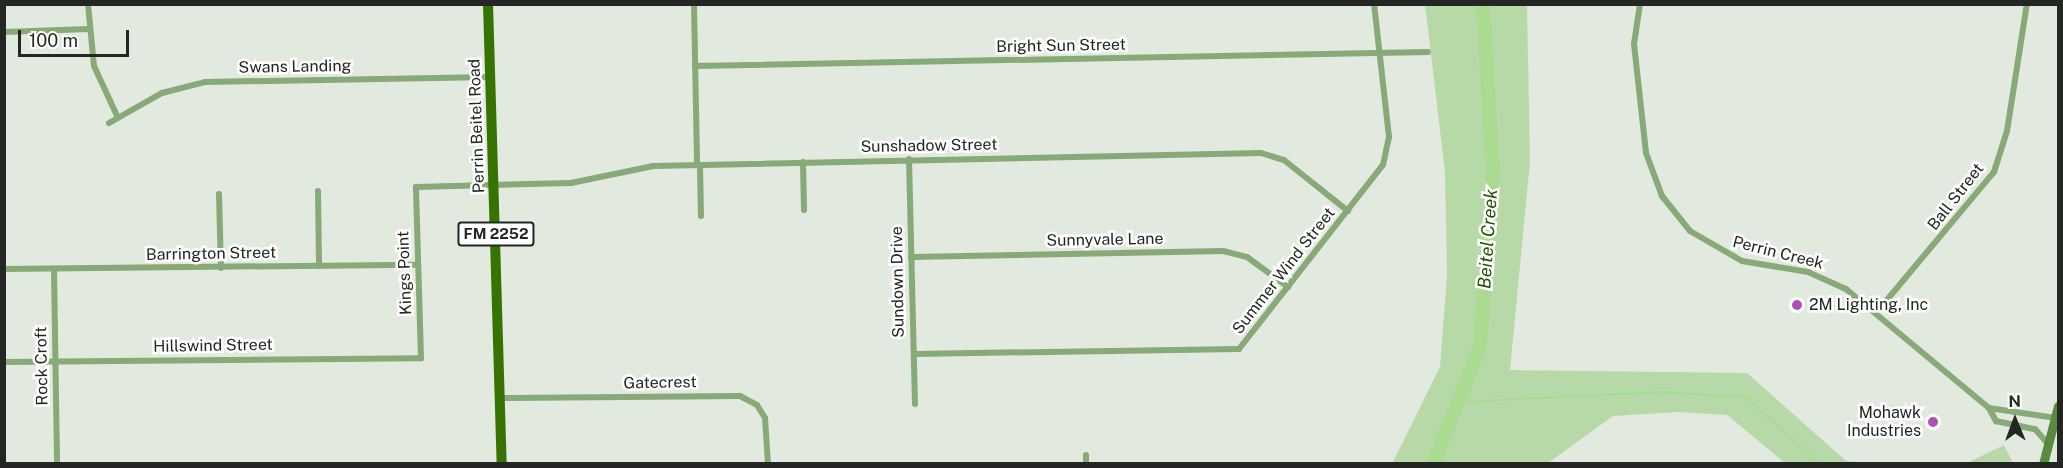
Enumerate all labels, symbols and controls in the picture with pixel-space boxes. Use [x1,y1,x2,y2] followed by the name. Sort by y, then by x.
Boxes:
[21,18,132,56] scale bar
[29,30,78,51] text: 100 m
[996,35,1126,57] street label: Bright Sun Street
[238,56,352,78] street label: Swans Landing
[465,59,489,193] street label: Perrin Beitel Road
[860,135,998,157] street label: Sunshadow Street
[1924,160,1988,234] street label: Ball Street
[1474,188,1502,290] water label: Beitel Creek
[1228,204,1340,338] street label: Summer Wind Street
[457,222,535,246] road number: FM 2252
[887,226,909,338] street label: Sundown Drive
[1046,229,1164,251] street label: Sunnyvale Lane
[394,231,416,315] street label: Kings Point
[1731,232,1825,274] street label: Perrin Creek
[146,243,276,265] street label: Barrington Street
[1809,295,1928,315] place label: 2M Lighting, Inc
[1790,298,1804,312] marker: 2M Lighting, Inc
[32,326,52,406] street label: Rock Croft
[153,335,273,357] street label: Hillswind Street
[623,373,697,393] street label: Gatecrest
[1985,390,2045,450] north arrow
[2008,392,2021,411] text: N
[1847,403,1921,441] place label: Mohawk Industries
[1926,415,1940,429] marker: Mohawk Industries

